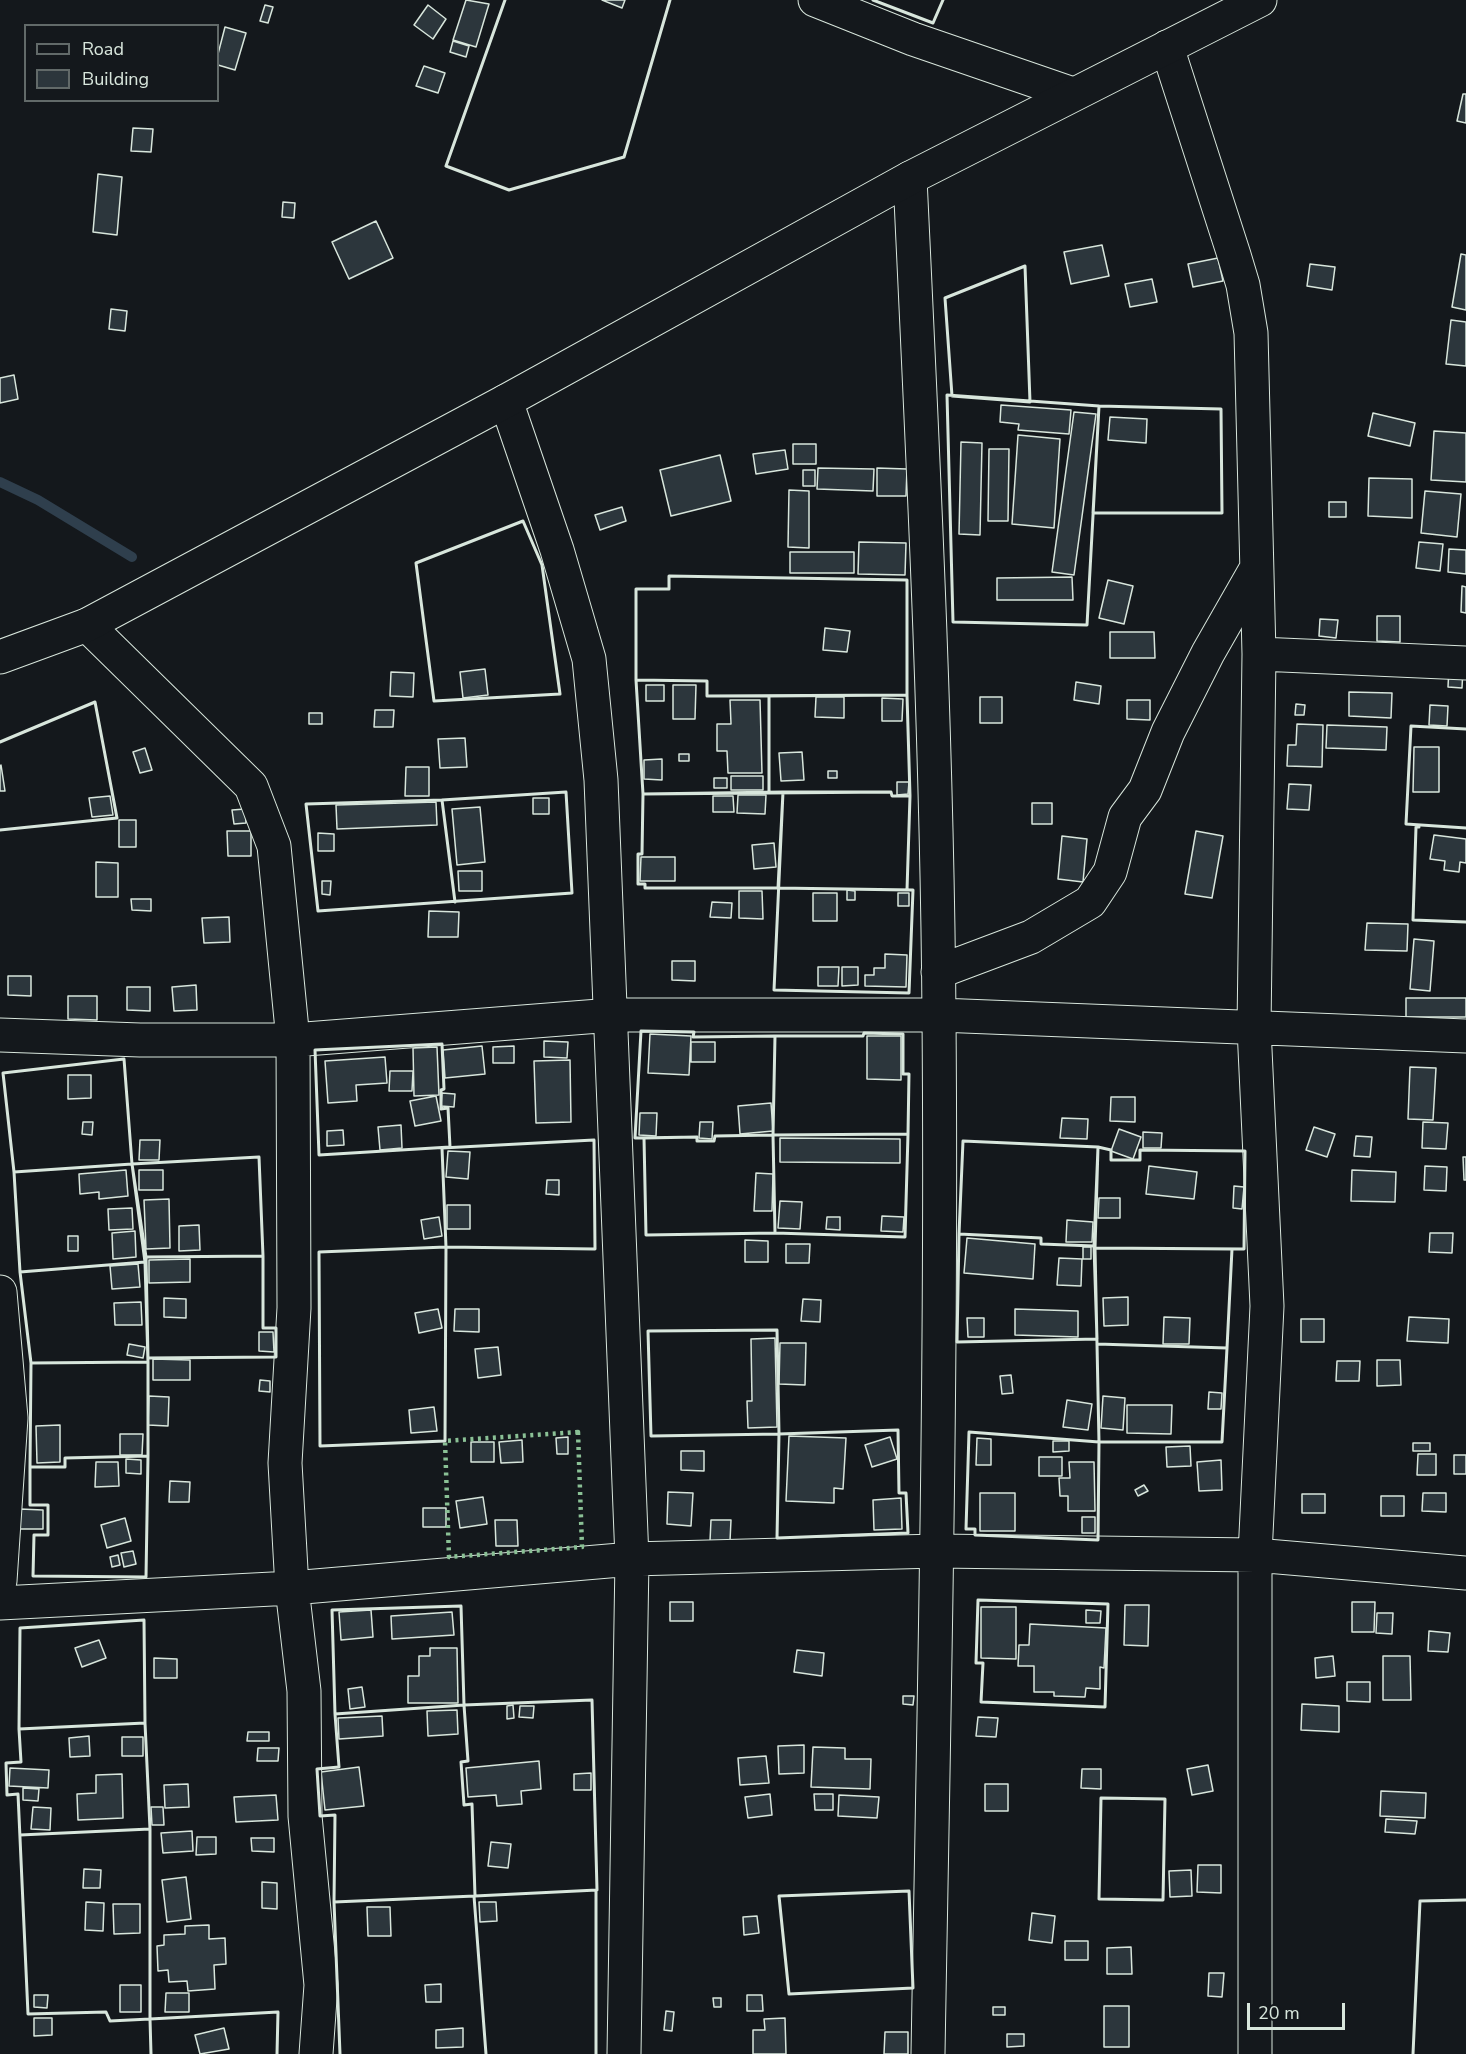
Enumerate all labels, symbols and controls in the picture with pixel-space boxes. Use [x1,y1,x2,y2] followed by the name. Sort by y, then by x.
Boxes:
[24,24,219,102] legend
[82,37,124,61] text: Road
[82,67,149,91] text: Building
[1250,1991,1348,2029] scale bar
[1258,2001,1300,2025] text: 20 m

